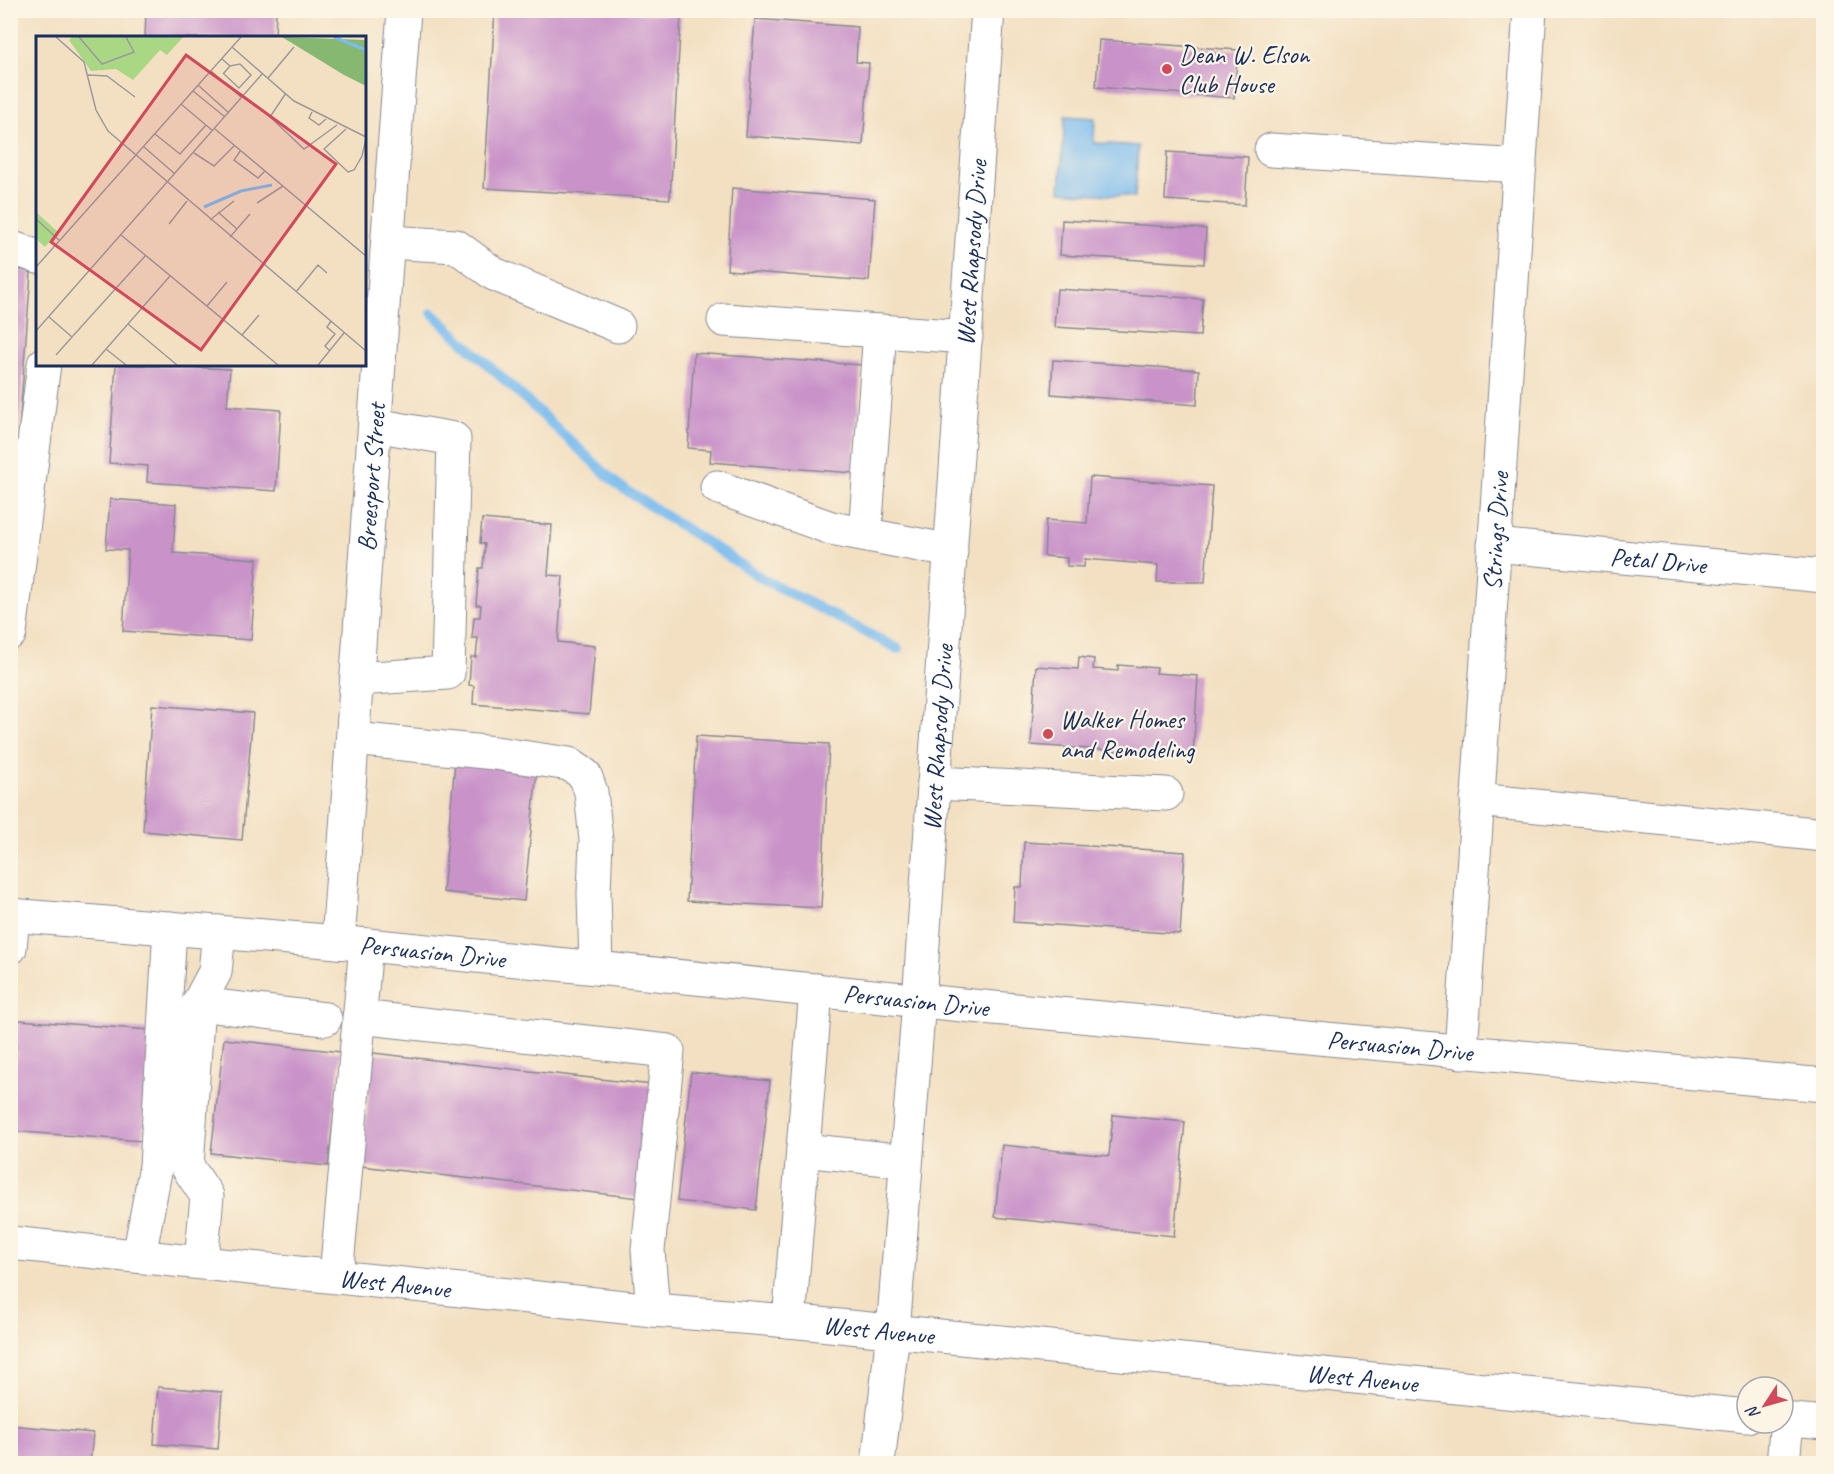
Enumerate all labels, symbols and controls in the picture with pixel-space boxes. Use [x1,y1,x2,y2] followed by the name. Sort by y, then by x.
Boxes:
[36,36,366,366] inset map
[1179,38,1311,101] place label: Dean W. Elson Club House
[1160,62,1174,76] marker: Dean W. Elson Club House
[948,157,994,347] street label: West Rhapsody Drive
[349,400,393,552] street label: Breesport Street
[1475,469,1516,591] street label: Strings Drive
[1609,540,1710,582] street label: Petal Drive
[914,642,960,831] street label: West Rhapsody Drive
[1060,703,1196,766] place label: Walker Homes and Remodeling
[1041,727,1055,741] marker: Walker Homes and Remodeling
[358,928,509,976] street label: Persuasion Drive
[842,977,993,1024] street label: Persuasion Drive
[1326,1023,1476,1069] street label: Persuasion Drive
[338,1261,454,1306] street label: West Avenue
[822,1308,938,1352] street label: West Avenue
[1305,1356,1422,1400] street label: West Avenue
[1735,1375,1795,1435] north arrow
[1741,1401,1765,1423] text: N

